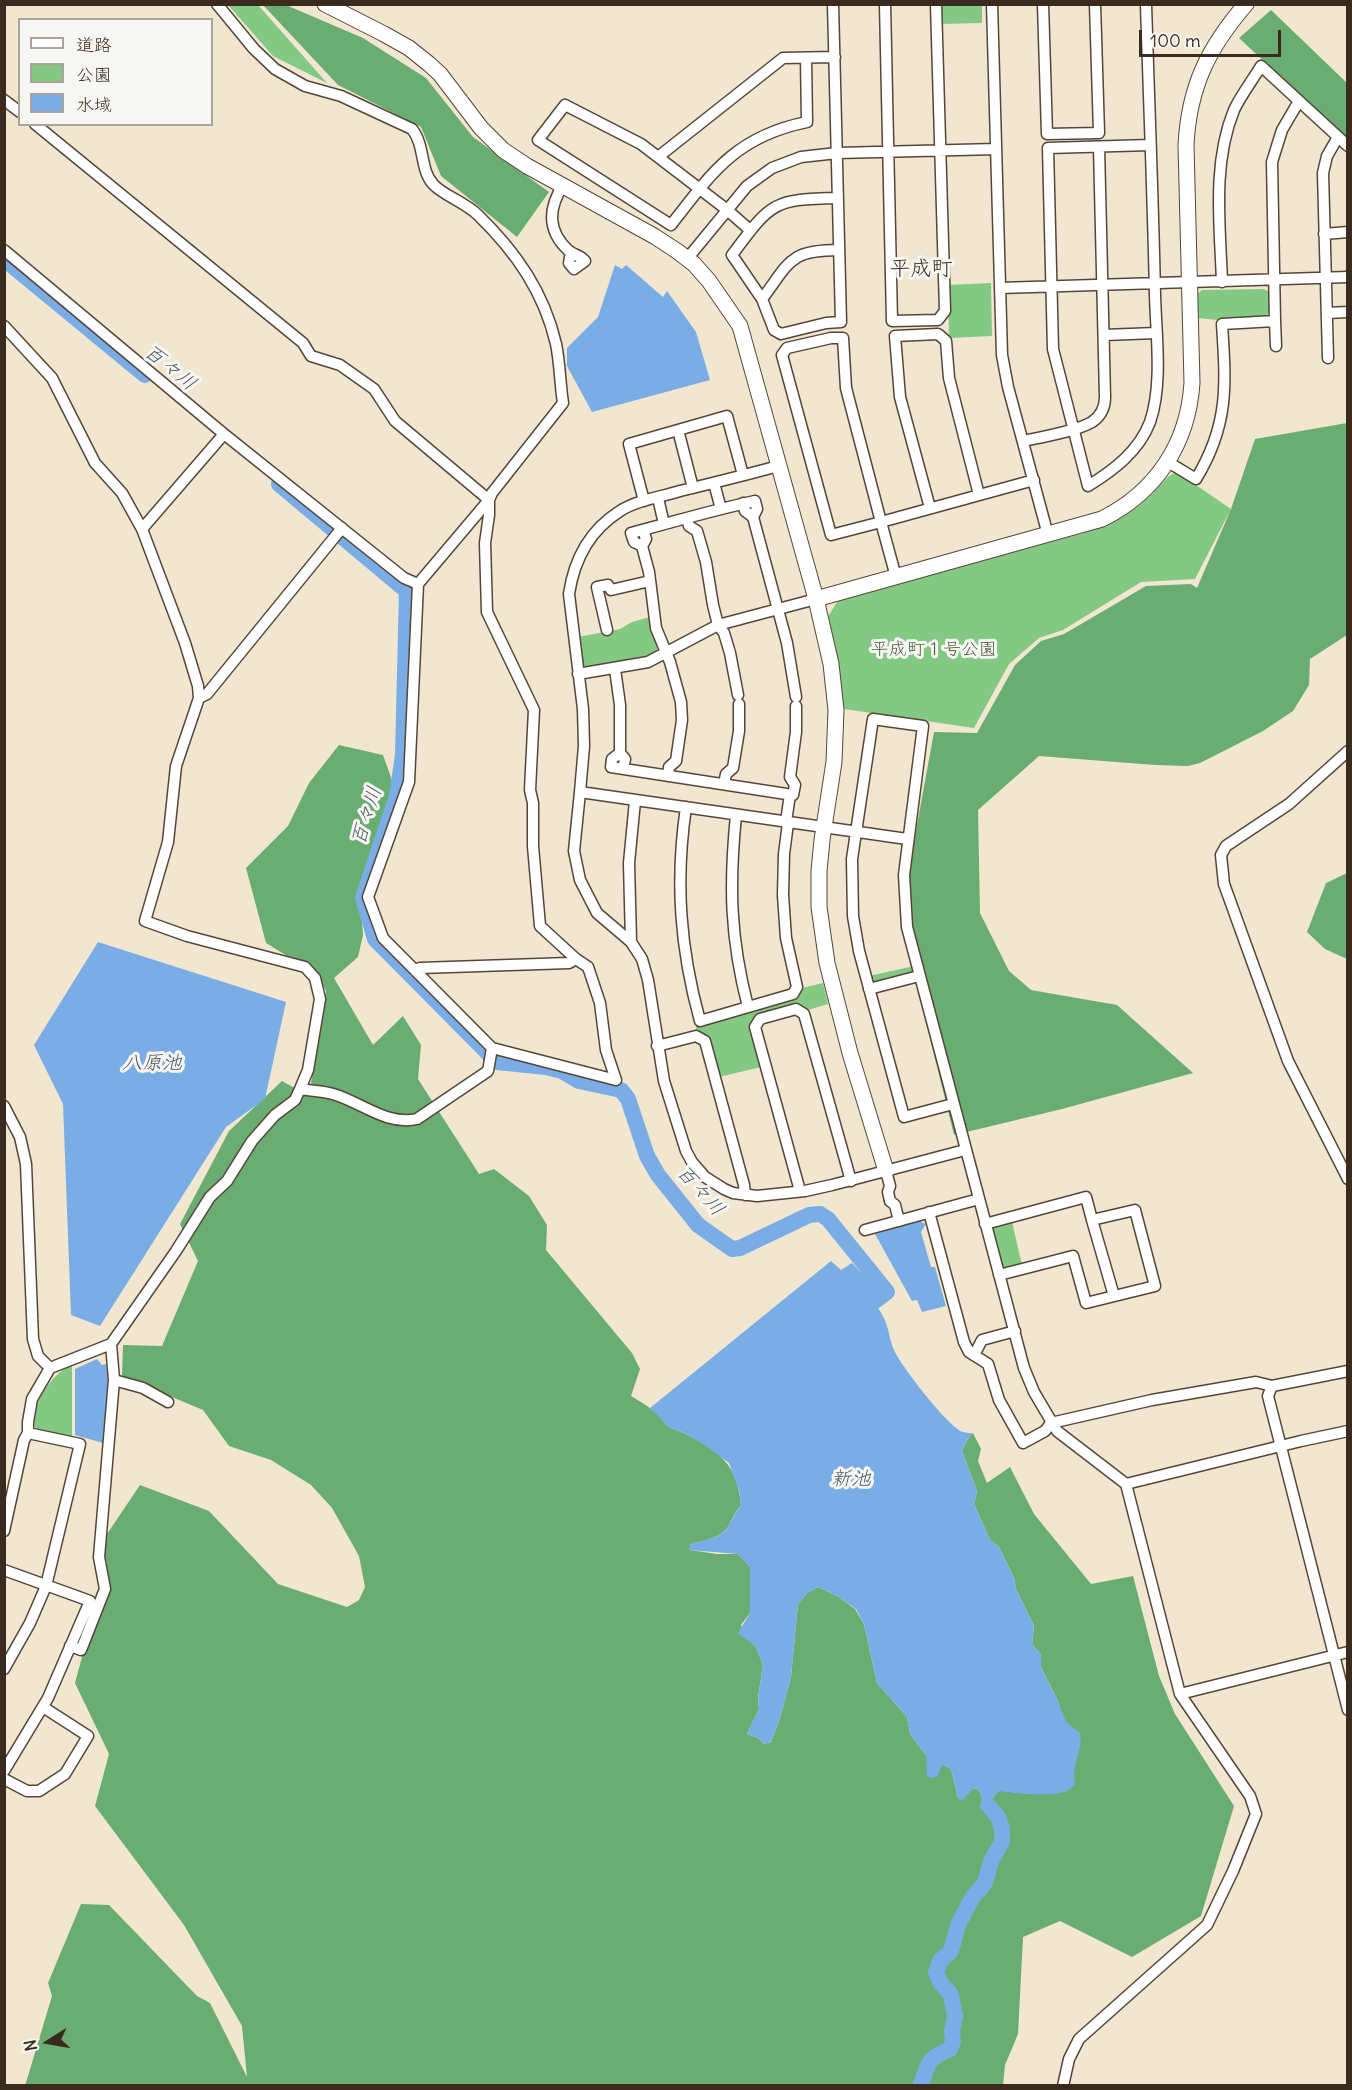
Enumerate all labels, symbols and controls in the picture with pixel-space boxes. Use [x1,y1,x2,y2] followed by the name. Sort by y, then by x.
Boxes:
[18,18,213,126] legend
[1142,18,1284,56] scale bar
[1150,29,1201,52] text: 100 m
[76,33,112,56] text: 道路
[76,63,112,86] text: 公園
[76,93,112,116] text: 水域
[890,256,952,282] district label: 平成町
[139,340,201,396] water label: 百々川
[871,639,997,661] park label: 平成町１号公園
[347,784,387,848] water label: 百々川
[122,1051,182,1075] water label: 八原池
[671,1161,729,1221] water label: 百々川
[831,1467,871,1491] water label: 新池
[18,2012,78,2072] north arrow
[19,2038,41,2053] text: N

